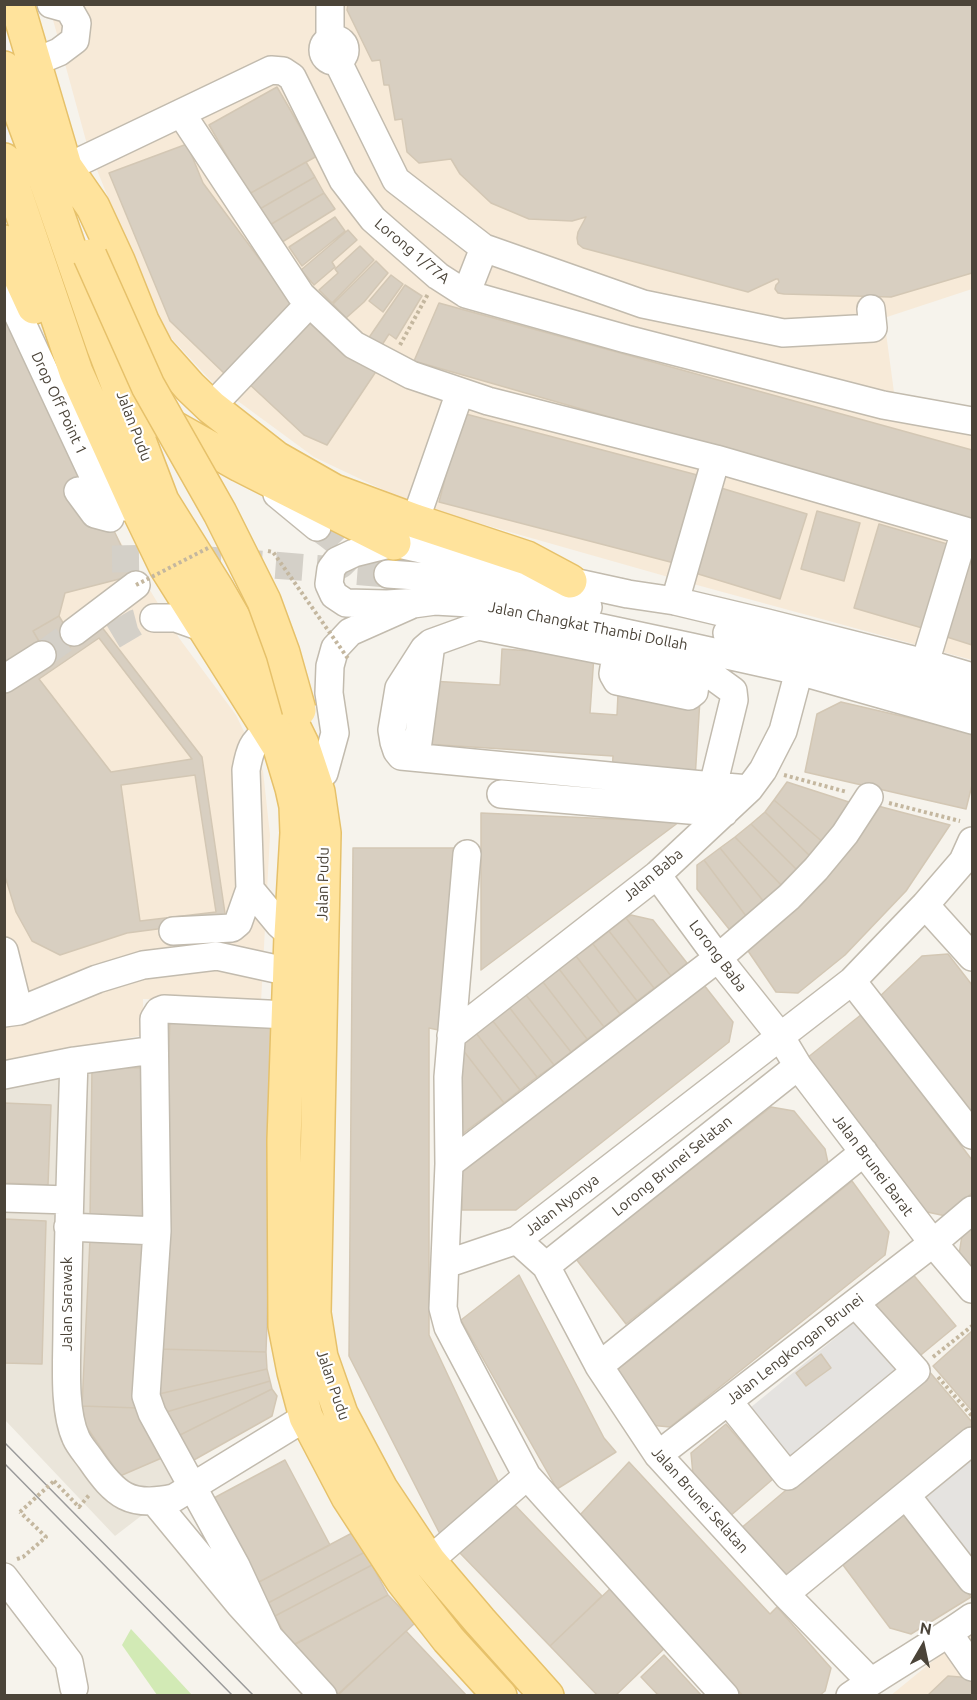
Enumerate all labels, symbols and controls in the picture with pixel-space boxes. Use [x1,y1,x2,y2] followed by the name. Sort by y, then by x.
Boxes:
[371,214,453,288] street label: Lorong 1/77A
[27,349,91,457] street label: Drop Off Point 1
[112,388,156,464] street label: Jalan Pudu
[487,598,689,654] street label: Jalan Changkat Thambi Dollah
[619,845,687,905] street label: Jalan Baba
[313,847,333,921] street label: Jalan Pudu
[685,917,751,995] street label: Lorong Baba
[829,1110,917,1220] street label: Jalan Brunei Barat
[608,1112,736,1220] street label: Lorong Brunei Selatan
[521,1171,603,1239] street label: Jalan Nyonya
[58,1257,76,1351] street label: Jalan Sarawak
[723,1290,867,1408] street label: Jalan Lengkongan Brunei
[313,1347,353,1423] street label: Jalan Pudu
[648,1443,752,1557] street label: Jalan Brunei Selatan
[893,1616,953,1676] north arrow
[919,1618,933,1638] text: N

